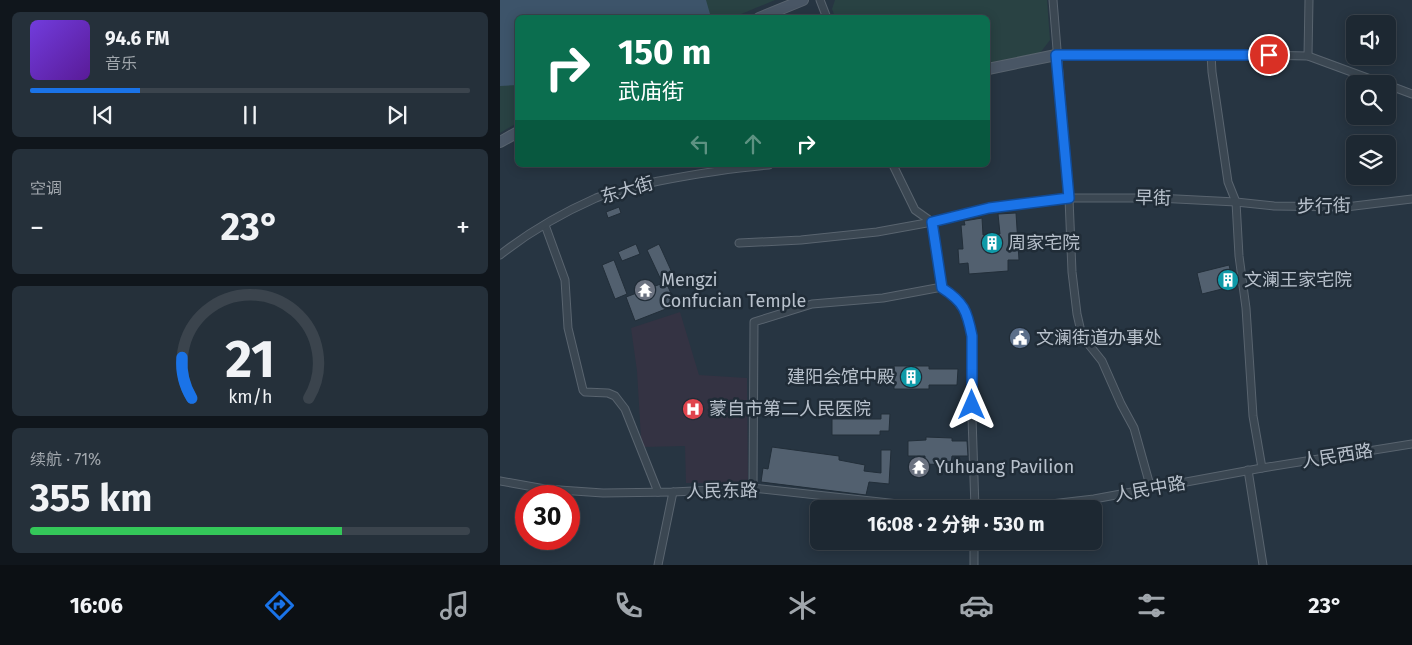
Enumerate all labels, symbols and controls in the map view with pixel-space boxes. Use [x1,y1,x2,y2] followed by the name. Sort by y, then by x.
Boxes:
[1346,15,1396,185] map controls
[1346,15,1396,65] button: sound
[105,27,169,50] text: 94.6 FM
[618,31,711,73] text: 150 m
[1248,34,1290,76] pin
[535,35,600,100] icon: right
[1255,41,1283,69] icon: arrive
[105,54,137,73] text: 音乐
[1346,75,1396,125] button: search
[618,78,684,105] text: 武庙街
[89,101,117,129] icon: previous
[236,101,264,129] icon: pause
[383,101,411,129] icon: next
[686,130,714,158] icon: left
[739,130,767,158] icon: ahead
[792,130,820,158] icon: right
[1346,135,1396,185] button: layers
[598,172,656,208] street label: 东大街
[30,179,62,198] text: 空调
[1135,187,1171,209] street label: 早街
[1297,195,1351,217] street label: 步行街
[221,204,280,250] text: 23°
[30,211,44,244] text: −
[456,211,470,244] text: +
[980,231,1004,255] building icon: 周家宅院
[1008,232,1080,254] place label: 周家宅院
[1216,268,1240,292] building icon: 文澜王家宅院
[661,269,806,312] place label: Mengzi Confucian Temple
[1244,269,1352,291] place label: 文澜王家宅院
[633,278,657,302] temple icon: Mengzi Confucian Temple
[1008,326,1032,350] public building icon: 文澜街道办事处
[1036,327,1162,349] place label: 文澜街道办事处
[225,328,275,391] text: 21
[899,365,923,389] building icon: 建阳会馆中殿
[787,366,895,388] place label: 建阳会馆中殿
[945,378,997,430] position arrow
[228,386,272,408] text: km/h
[681,397,705,421] hospital icon: 蒙自市第二人民医院
[709,398,871,420] place label: 蒙自市第二人民医院
[1300,440,1374,472] street label: 人民西路
[30,450,101,469] text: 续航 · 71%
[907,455,931,479] temple icon: Yuhuang Pavilion
[935,456,1074,478] place label: Yuhuang Pavilion
[1113,472,1187,506] street label: 人民中路
[30,475,152,521] text: 355 km
[686,479,758,503] street label: 人民东路
[515,485,580,550] speed limit sign: 30
[867,513,1045,536] text: 16:08 · 2 分钟 · 530 m
[262,588,297,623] icon: directions
[437,588,472,623] icon: music
[611,588,646,623] icon: phone
[785,588,820,623] icon: climate
[959,588,994,623] icon: car
[1134,588,1169,623] icon: filters
[70,592,123,619] text: 16:06
[1308,592,1342,619] text: 23°

